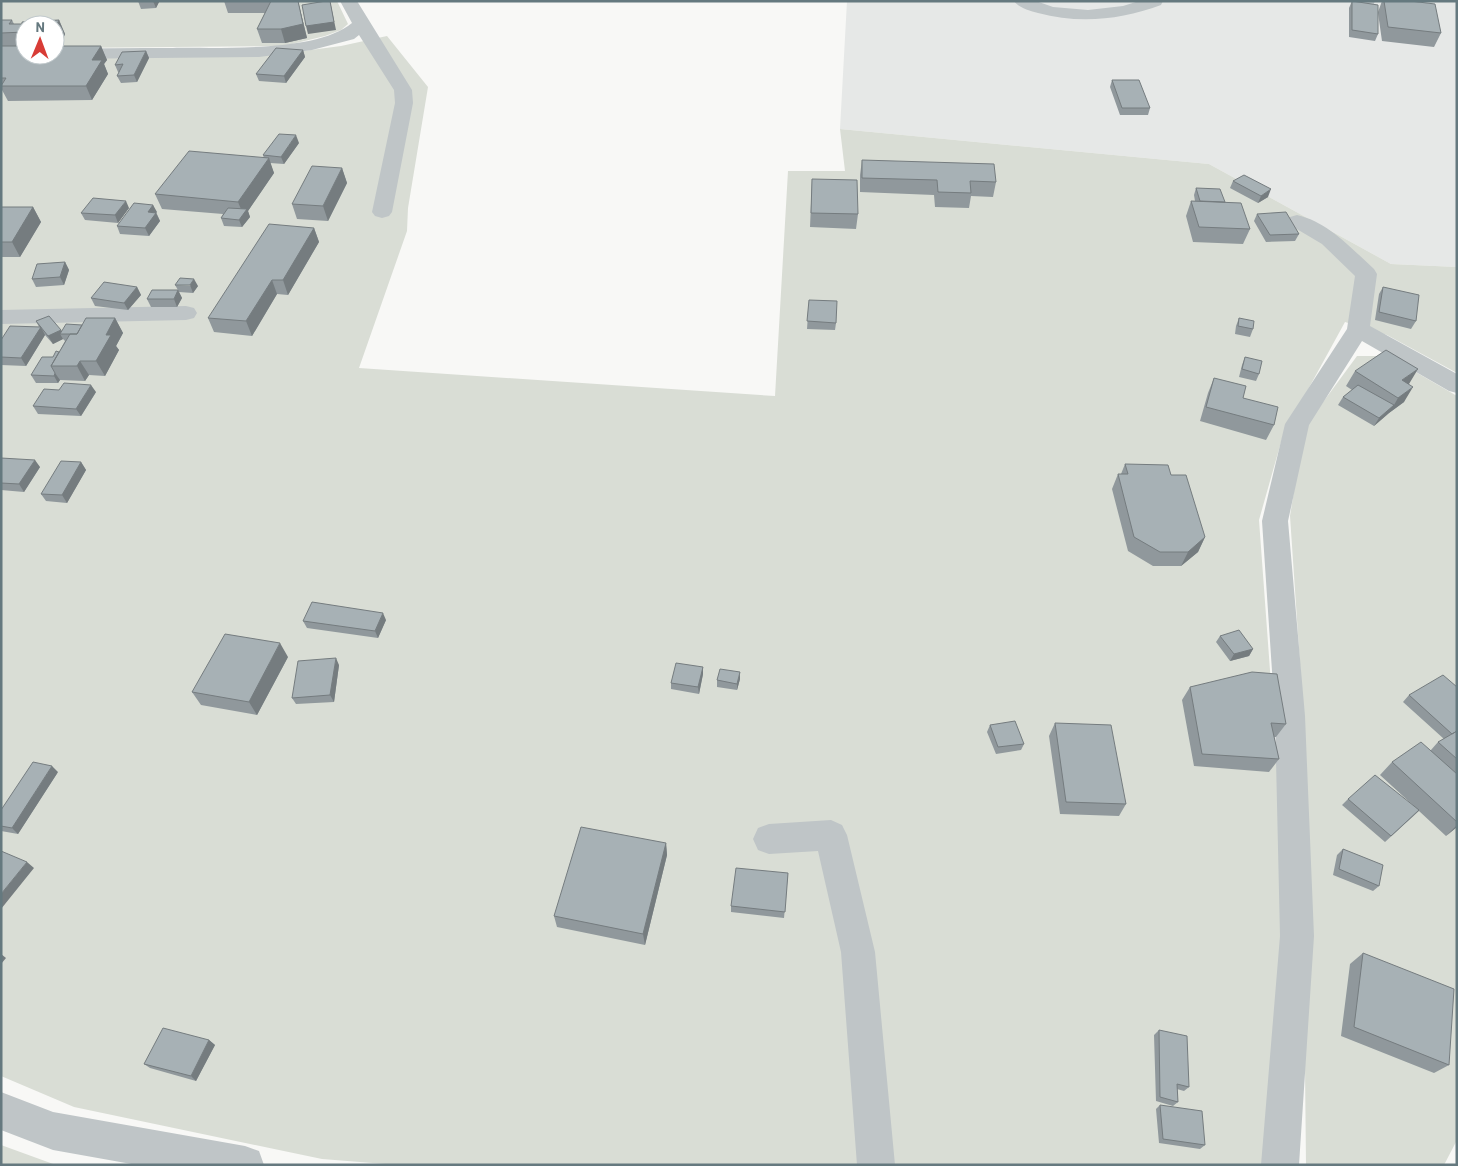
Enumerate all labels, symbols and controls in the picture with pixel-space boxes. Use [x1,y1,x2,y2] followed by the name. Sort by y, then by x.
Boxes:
[15,15,65,65] north arrow
[35,18,45,35] text: N

